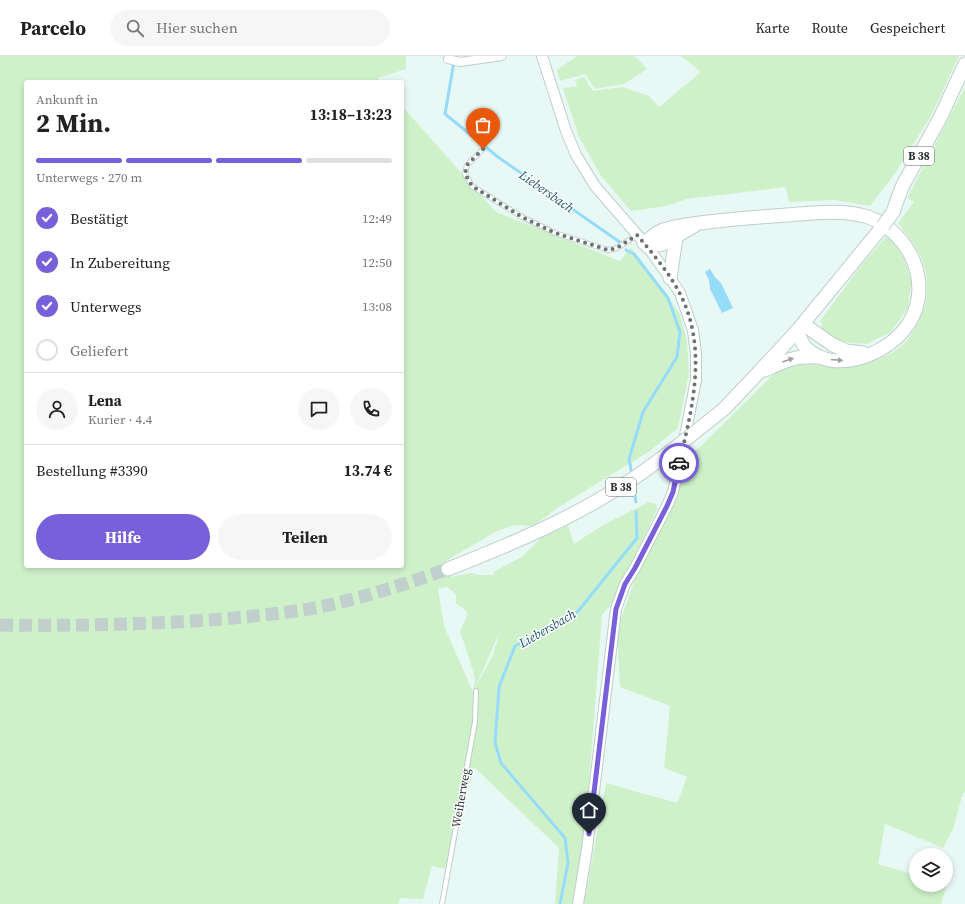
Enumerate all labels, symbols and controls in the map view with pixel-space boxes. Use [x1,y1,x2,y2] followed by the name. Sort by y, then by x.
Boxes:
[110,10,390,46] search box
[20,15,86,41] text: Parcelo
[124,17,146,39] icon: search
[156,17,238,38] text: Hier suchen
[755,18,790,38] text: Karte
[812,18,848,38] text: Route
[870,18,945,38] text: Gespeichert
[36,91,98,108] text: Ankunft in
[310,104,392,125] text: 13:18–13:23
[36,105,111,141] text: 2 Min.
[466,108,500,149] pin
[472,114,494,136] icon: bag
[904,147,934,165] road number: B 38
[515,166,577,216] water label: Liebersbach
[36,169,142,186] text: Unterwegs · 270 m
[36,207,58,229] icon: check
[70,208,128,229] text: Bestätigt
[362,210,392,227] text: 12:49
[36,251,58,273] icon: check
[70,252,170,273] text: In Zubereitung
[362,254,392,271] text: 12:50
[36,295,58,317] icon: check
[70,296,142,317] text: Unterwegs
[362,298,392,315] text: 13:08
[70,340,128,361] text: Geliefert
[783,357,795,363] one-way arrow
[830,357,843,364] one-way arrow
[36,388,78,430] button: person
[298,388,340,430] button: chat
[350,388,392,430] button: phone
[88,390,122,411] text: Lena
[88,411,152,428] text: Kurier · 4.4
[659,443,699,483] courier
[668,452,690,474] icon: car
[36,460,148,481] text: Bestellung #3390
[344,460,392,481] text: 13.74 €
[606,478,636,496] road number: B 38
[36,514,210,560] button: Hilfe
[218,514,392,560] button: Teilen
[515,605,579,652] water label: Liebersbach
[448,767,474,829] street label: Weiherweg
[572,793,606,834] pin
[578,799,600,821] icon: home
[909,848,953,892] map controls
[909,848,953,892] button: layers

